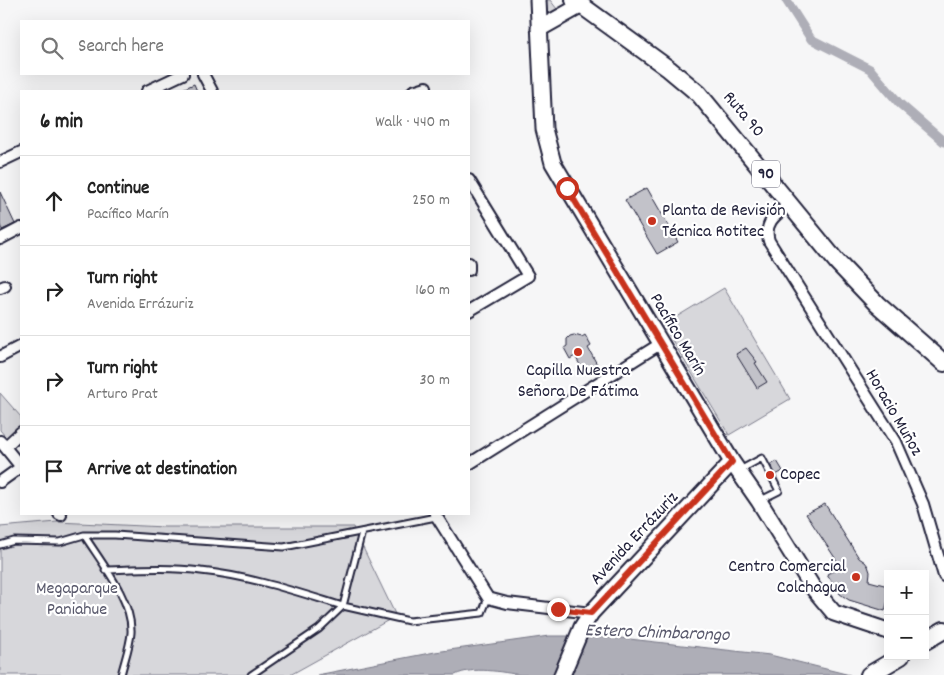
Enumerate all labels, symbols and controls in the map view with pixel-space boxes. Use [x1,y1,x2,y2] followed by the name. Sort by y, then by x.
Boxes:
[20,20,470,75] search box
[38,34,66,62] icon: search
[78,34,164,61] text: Search here
[716,86,770,144] street label: Ruta 90
[40,108,83,138] text: 6 min
[375,111,450,134] text: Walk · 440 m
[752,160,780,188] road number: 90
[87,176,149,203] text: Continue
[556,177,579,200] route start
[40,187,68,215] icon: ahead
[412,189,450,212] text: 250 m
[662,199,786,245] place label: Planta de Revisión Técnica Rotitec
[87,203,169,226] text: Pacífico Marín
[646,215,658,227] marker: Planta de Revisión Técnica Rotitec
[87,266,158,293] text: Turn right
[40,277,68,305] icon: right
[415,279,450,302] text: 160 m
[643,289,711,381] street label: Pacífico Marín
[87,293,193,316] text: Avenida Errázuriz
[572,346,584,358] marker: Capilla Nuestra Señora De Fátima
[87,356,158,383] text: Turn right
[518,359,639,405] place label: Capilla Nuestra Señora De Fátima
[858,365,928,461] street label: Horacio Muñoz
[40,367,68,395] icon: right
[420,369,450,392] text: 30 m
[87,383,158,406] text: Arturo Prat
[40,457,68,485] icon: arrive
[87,457,237,484] text: Arrive at destination
[780,463,820,488] place label: Copec
[764,469,776,481] marker: Copec
[585,487,685,591] street label: Avenida Errázuriz
[728,555,847,601] place label: Centro Comercial Colchagua
[884,570,929,660] map controls
[884,570,929,615] button: +
[850,571,862,583] marker: Centro Comercial Colchagua
[36,577,118,623] park label: Megaparque Paniahue
[547,598,570,621] route end
[884,615,929,660] button: −
[584,618,731,650] water label: Estero Chimbarongo

